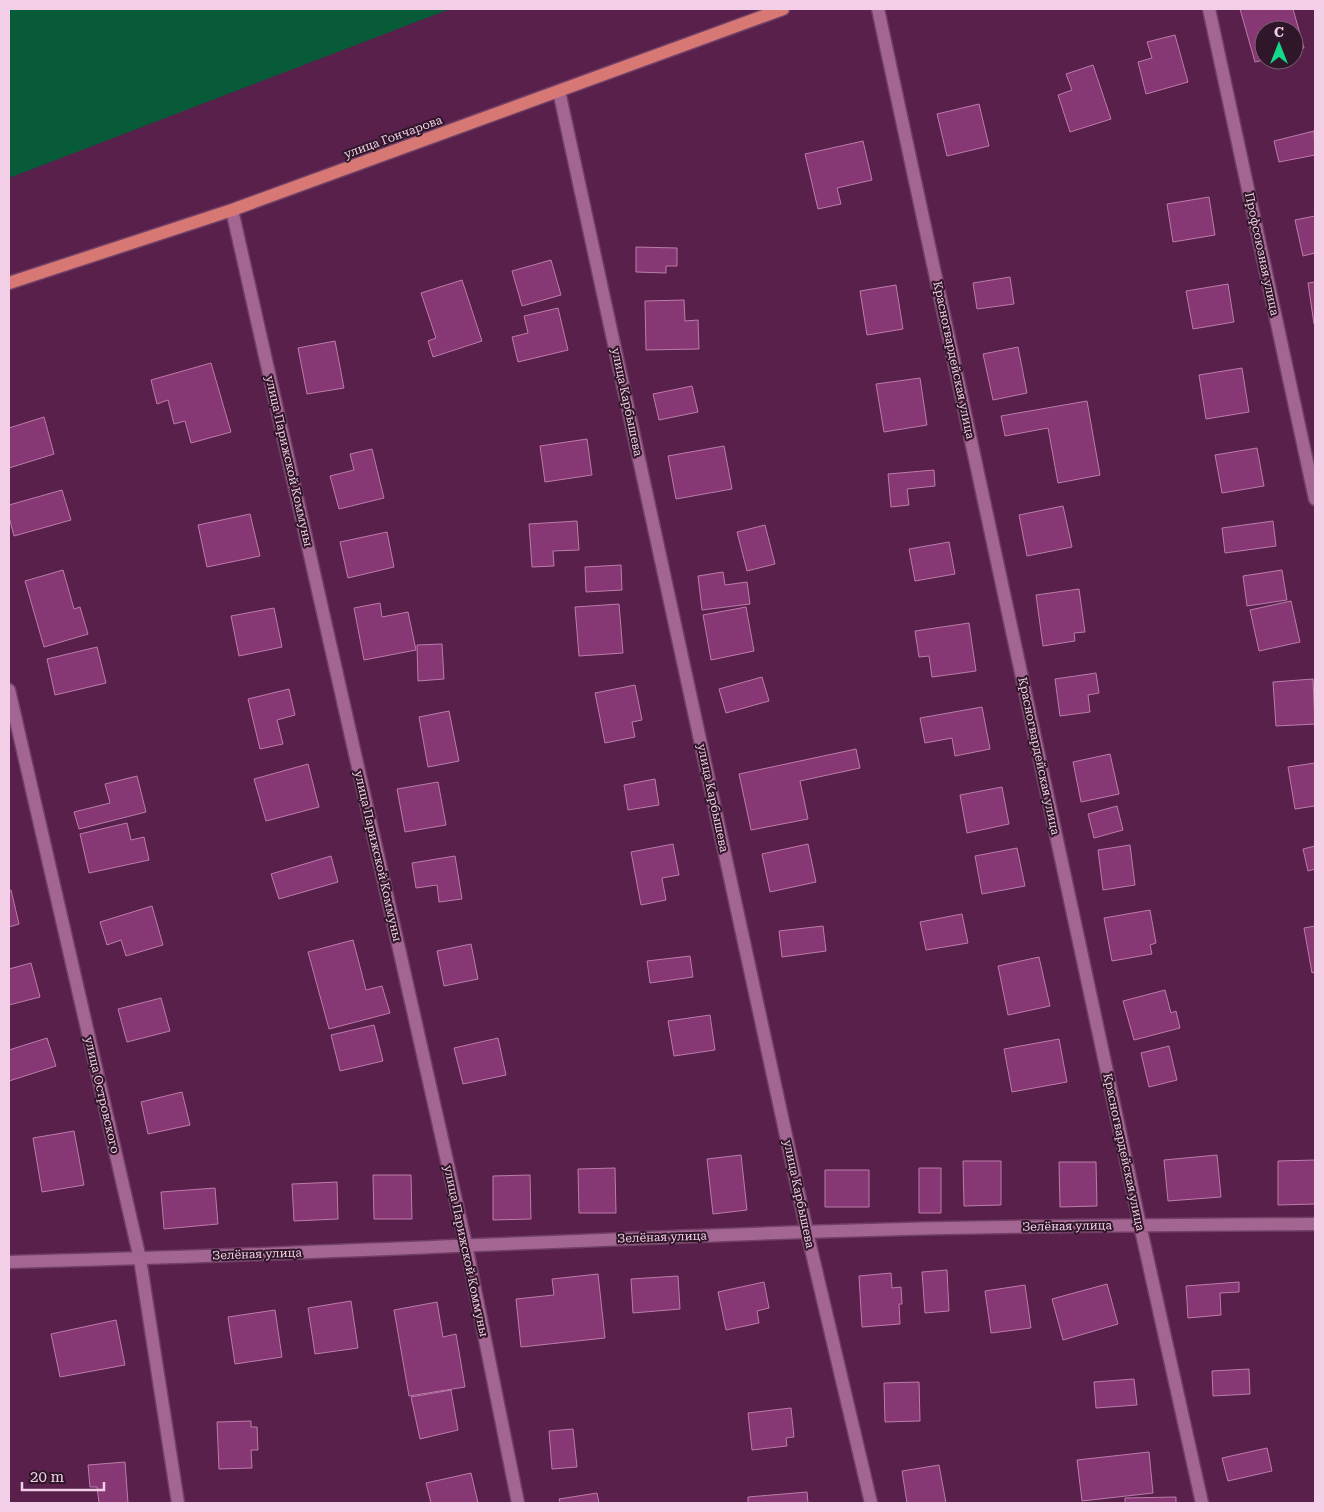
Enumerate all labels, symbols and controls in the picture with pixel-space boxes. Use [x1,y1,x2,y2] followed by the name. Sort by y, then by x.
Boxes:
[1254,20,1304,70] north arrow
[1274,24,1284,40] text: С
[342,113,445,161] street label: улица Гончарова
[1242,191,1282,317] street label: Профсоюзная улица
[930,280,978,441] street label: Красногвардейская улица
[609,346,645,458] street label: улица Карбышева
[263,374,316,548] street label: улица Парижской Коммуны
[1015,676,1063,837] street label: Красногвардейская улица
[695,742,731,854] street label: улица Карбышева
[352,769,405,943] street label: улица Парижской Коммуны
[82,1035,122,1155] street label: улица Островского
[1100,1072,1148,1233] street label: Красногвардейская улица
[781,1138,817,1250] street label: улица Карбышева
[441,1164,491,1338] street label: улица Парижской Коммуны
[1022,1218,1112,1234] street label: Зелёная улица
[617,1228,708,1246] street label: Зелёная улица
[212,1245,303,1263] street label: Зелёная улица
[22,1460,105,1492] scale bar
[30,1468,65,1486] text: 20 m

